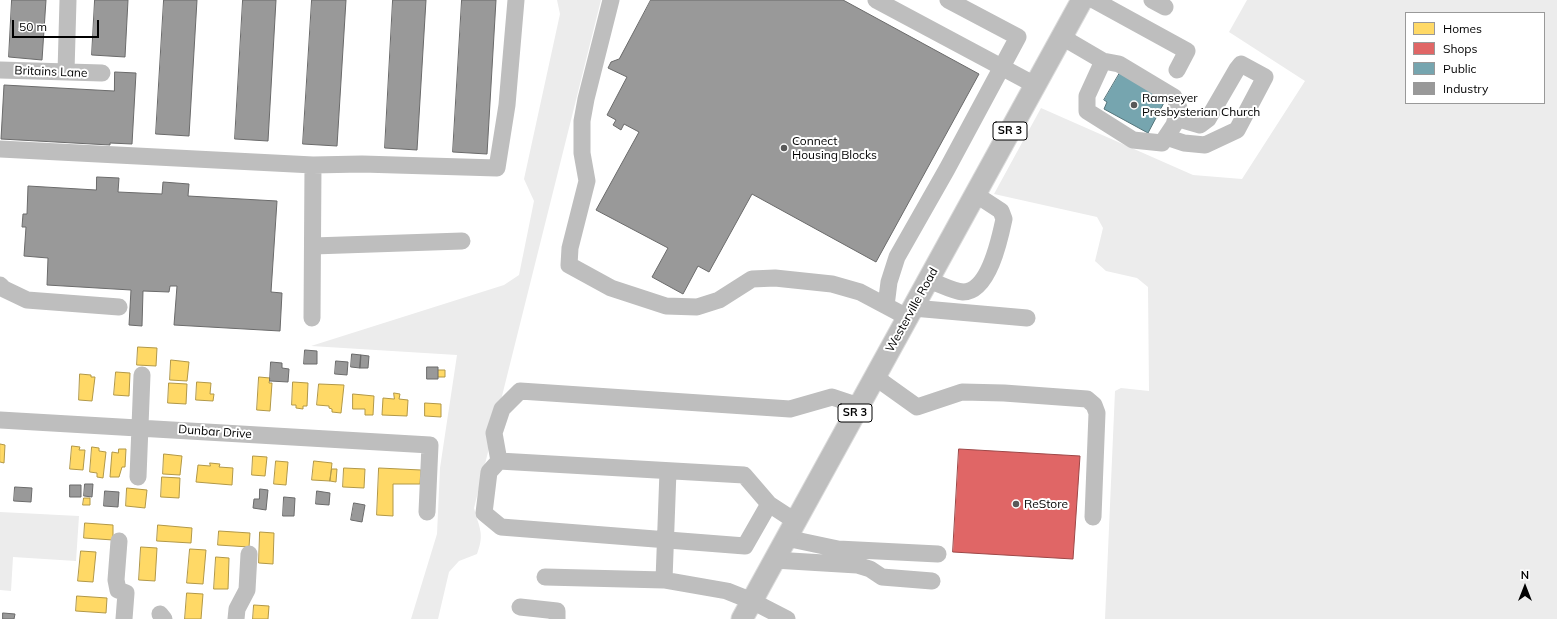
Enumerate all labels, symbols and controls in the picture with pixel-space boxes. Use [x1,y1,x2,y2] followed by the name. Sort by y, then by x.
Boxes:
[14,12,101,38] scale bar
[1405,12,1545,104] legend
[19,19,47,34] text: 50 m
[1443,21,1482,36] text: Homes
[1443,41,1478,56] text: Shops
[1443,61,1477,76] text: Public
[14,64,88,80] street label: Britains Lane
[1443,81,1488,96] text: Industry
[1142,91,1260,119] place label: Ramseyer Presbysterian Church
[1129,100,1139,110] marker: Ramseyer Presbysterian Church
[993,122,1027,140] road number: SR 3
[792,134,877,162] place label: Connect Housing Blocks
[779,143,789,153] marker: Connect Housing Blocks
[883,265,941,355] street label: Westerville Road
[838,404,872,422] road number: SR 3
[178,422,252,442] street label: Dunbar Drive
[1024,497,1068,511] place label: ReStore
[1011,499,1021,509] marker: ReStore
[1505,567,1545,607] north arrow
[1521,568,1529,582] text: N

